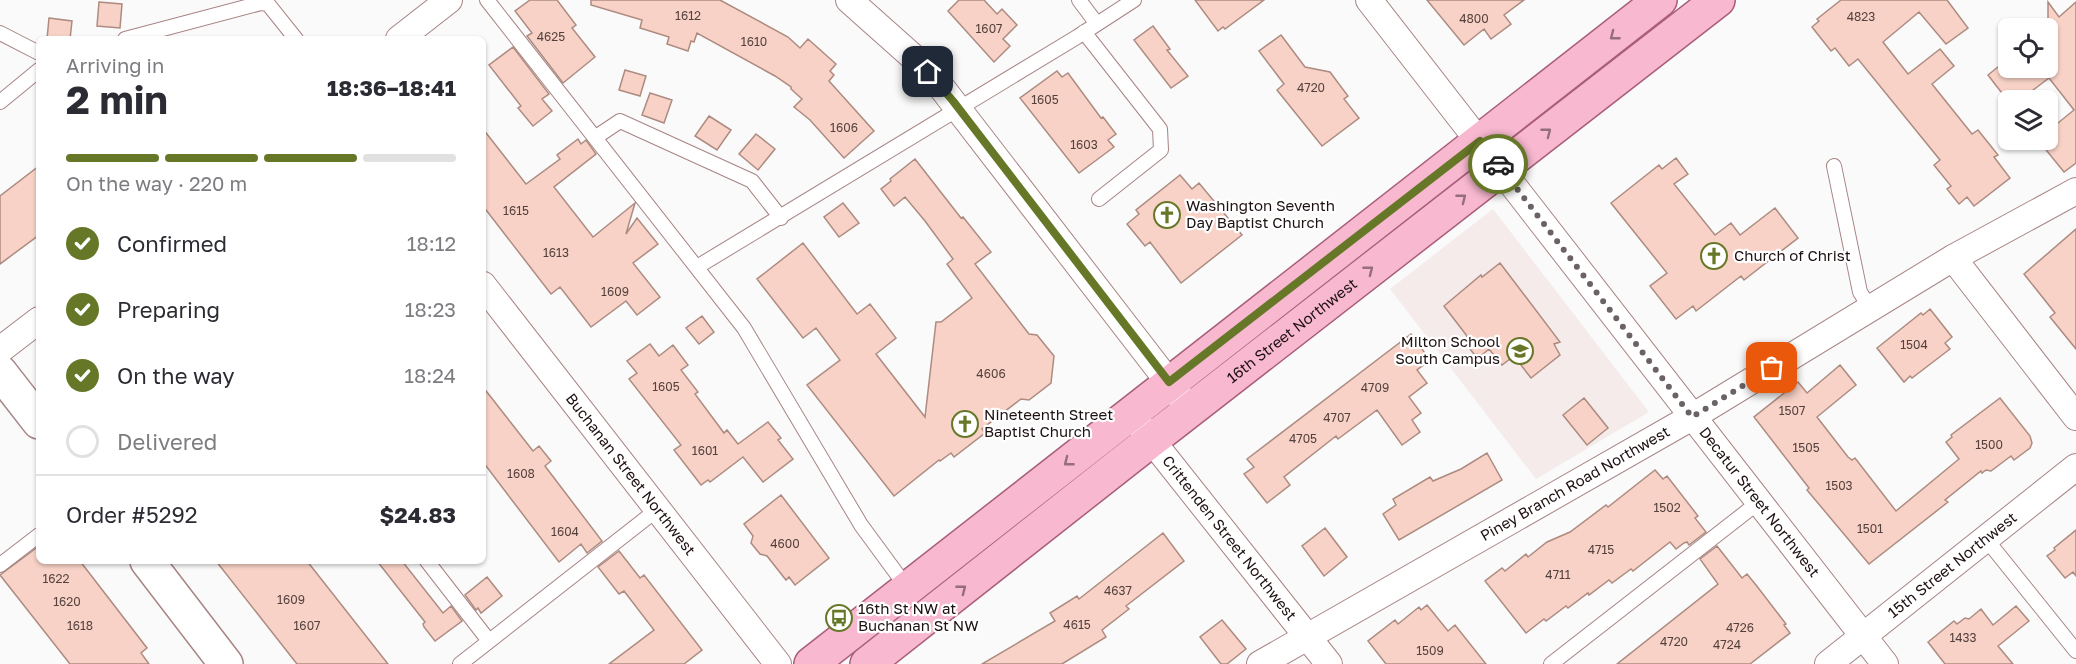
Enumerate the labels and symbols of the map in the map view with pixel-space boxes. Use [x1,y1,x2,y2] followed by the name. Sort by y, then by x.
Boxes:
[675,8,701,23] house number: 1612
[1847,9,1875,24] house number: 4823
[1459,11,1489,26] house number: 4800
[976,21,1002,36] house number: 1607
[1610,28,1621,39] one-way arrow
[537,29,565,44] house number: 4625
[741,34,767,49] house number: 1610
[902,46,953,97] pin
[1297,80,1325,95] house number: 4720
[1031,92,1059,107] house number: 1605
[830,120,858,135] house number: 1606
[1541,129,1552,140] one-way arrow
[1468,134,1528,194] courier
[1070,137,1098,152] house number: 1603
[1456,194,1467,205] one-way arrow
[1186,196,1335,231] place label: Washington Seventh Day Baptist Church
[1152,200,1182,230] church icon: Washington Seventh Day Baptist Church
[503,203,529,218] house number: 1615
[1699,241,1729,271] church icon: Church of Christ
[543,245,569,260] house number: 1613
[1734,246,1851,264] place label: Church of Christ
[1362,267,1373,278] one-way arrow
[1223,274,1360,386] street label: 16th Street Northwest
[601,284,629,299] house number: 1609
[1395,332,1500,367] place label: Milton School South Campus
[1505,336,1535,366] school or university icon: Milton School South Campus
[1900,337,1928,352] house number: 1504
[1746,342,1797,393] pin
[976,366,1006,381] house number: 4606
[652,379,680,394] house number: 1605
[1361,380,1389,395] house number: 4709
[563,389,700,558] street label: Buchanan Street Northwest
[1779,403,1805,418] house number: 1507
[984,405,1113,440] place label: Nineteenth Street Baptist Church
[950,409,980,439] church icon: Nineteenth Street Baptist Church
[1323,410,1351,425] house number: 4707
[1477,422,1673,544] street label: Piney Branch Road Northwest
[1696,423,1824,580] street label: Decatur Street Northwest
[1289,431,1317,446] house number: 4705
[1975,437,2003,452] house number: 1500
[1792,440,1820,455] house number: 1505
[692,443,718,458] house number: 1601
[1159,452,1301,624] street label: Crittenden Street Northwest
[1064,454,1075,465] one-way arrow
[507,466,535,481] house number: 1608
[1825,478,1853,493] house number: 1503
[1653,500,1681,515] house number: 1502
[1884,508,2020,621] street label: 15th Street Northwest
[1857,521,1883,536] house number: 1501
[551,524,579,539] house number: 1604
[770,536,800,551] house number: 4600
[1588,542,1614,557] house number: 4715
[1545,567,1571,582] house number: 4711
[42,571,70,586] house number: 1622
[1104,583,1132,598] house number: 4637
[956,585,967,596] one-way arrow
[277,592,305,607] house number: 1609
[53,594,81,609] house number: 1620
[858,599,979,634] place label: 16th St NW at Buchanan St NW
[824,603,854,633] bus stop icon: 16th St NW at Buchanan St NW
[1063,617,1091,632] house number: 4615
[67,618,93,633] house number: 1618
[294,618,320,633] house number: 1607
[1726,620,1754,635] house number: 4726
[1949,630,1977,645] house number: 1433
[1660,634,1688,649] house number: 4720
[1713,637,1741,652] house number: 4724
[1416,643,1444,658] house number: 1509

